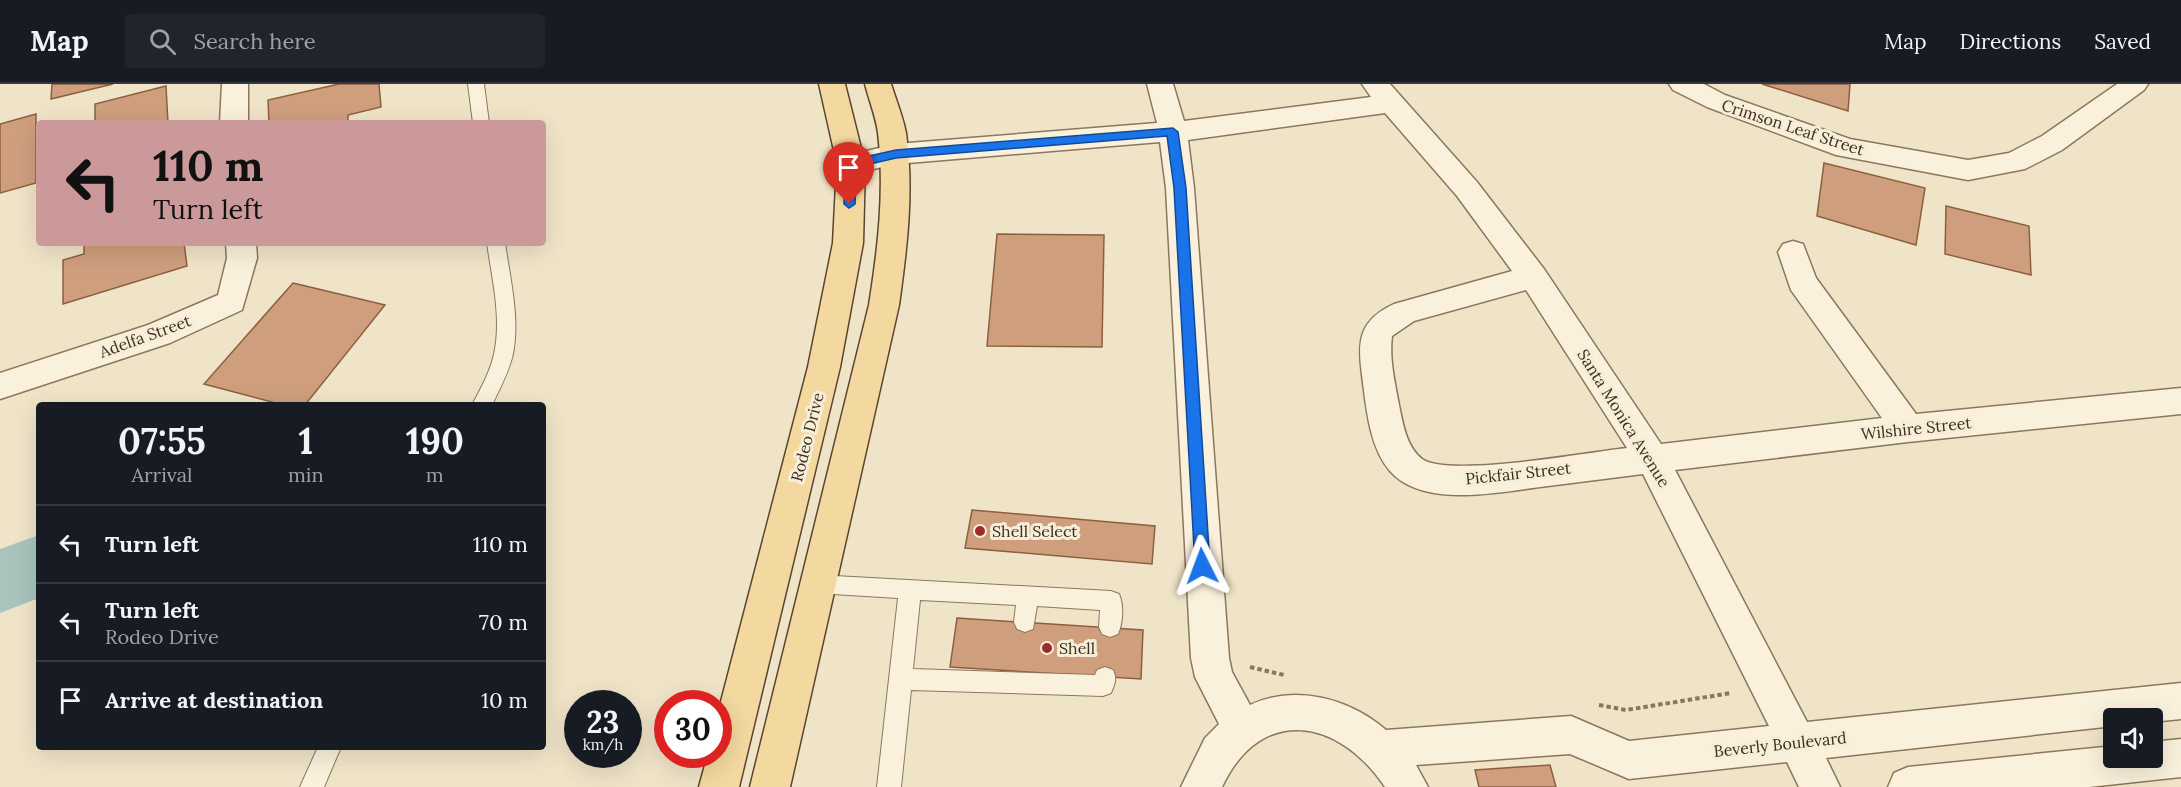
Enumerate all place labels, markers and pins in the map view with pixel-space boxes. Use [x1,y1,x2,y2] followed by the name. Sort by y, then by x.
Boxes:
[823,142,874,204] pin
[992,521,1078,541] place label: Shell Select
[973,524,987,538] marker: Shell Select
[1059,638,1095,658] place label: Shell
[1040,641,1054,655] marker: Shell

